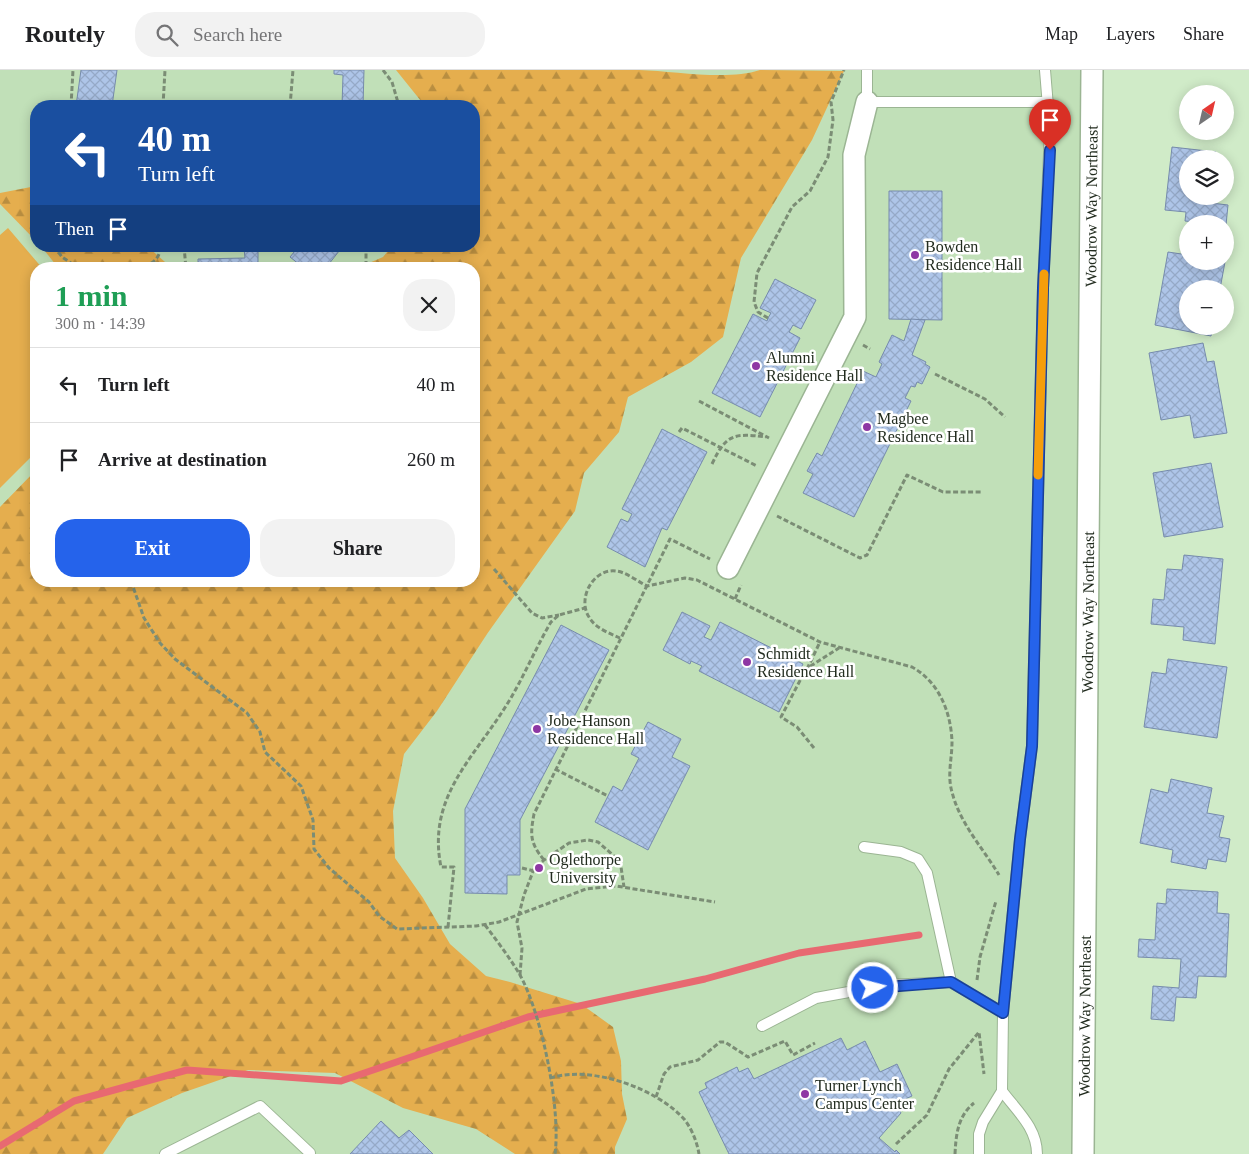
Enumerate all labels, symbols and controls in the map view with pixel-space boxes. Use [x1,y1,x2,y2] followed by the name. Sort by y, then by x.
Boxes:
[135,12,485,57] search box
[25,21,105,47] text: Routely
[153,21,181,49] icon: search
[193,24,282,45] text: Search here
[1045,24,1078,44] text: Map
[1106,24,1155,44] text: Layers
[1183,24,1224,44] text: Share
[1179,85,1234,140] north arrow
[1179,85,1234,335] map controls
[1029,99,1071,150] pin
[1036,106,1064,134] icon: arrive
[55,120,120,185] icon: left
[138,120,211,159] text: 40 m
[1082,125,1100,287] street label: Woodrow Way Northeast
[1179,150,1234,205] button: layers
[138,161,215,186] text: Turn left
[104,215,132,243] icon: arrive
[1179,215,1234,270] button: +
[55,218,94,239] text: Then
[925,238,1023,273] place label: Bowden Residence Hall
[909,249,921,261] marker: Bowden Residence Hall
[55,279,128,312] text: 1 min
[403,279,455,331] button: close
[1179,280,1234,335] button: −
[55,315,145,332] text: 300 m · 14:39
[766,349,864,384] place label: Alumni Residence Hall
[750,360,762,372] marker: Alumni Residence Hall
[55,371,83,399] icon: left
[98,374,170,395] text: Turn left
[416,374,455,395] text: 40 m
[877,410,975,445] place label: Magbee Residence Hall
[861,421,873,433] marker: Magbee Residence Hall
[55,446,83,474] icon: arrive
[98,449,267,470] text: Arrive at destination
[407,449,455,470] text: 260 m
[55,519,250,577] button: Exit
[260,519,455,577] button: Share
[1078,531,1097,693] street label: Woodrow Way Northeast
[757,645,855,680] place label: Schmidt Residence Hall
[741,656,753,668] marker: Schmidt Residence Hall
[547,712,645,747] place label: Jobe-Hanson Residence Hall
[531,723,543,735] marker: Jobe-Hanson Residence Hall
[549,851,621,887] place label: Oglethorpe University
[533,862,545,874] marker: Oglethorpe University
[1075,935,1094,1097] street label: Woodrow Way Northeast
[846,961,898,1013] position arrow
[815,1077,915,1113] place label: Turner Lynch Campus Center
[799,1088,811,1100] marker: Turner Lynch Campus Center

